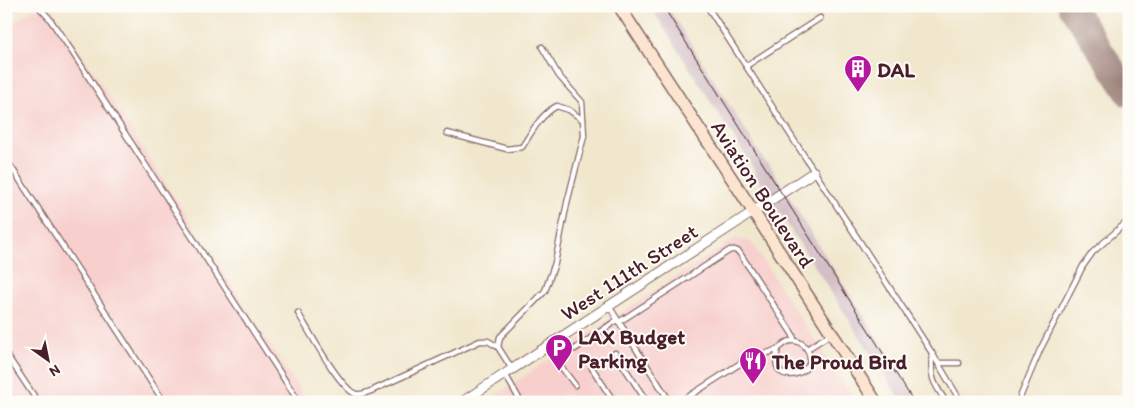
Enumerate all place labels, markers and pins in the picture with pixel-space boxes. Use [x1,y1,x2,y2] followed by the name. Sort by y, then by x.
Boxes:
[843,54,873,93] building icon: DAL
[877,57,915,82] place label: DAL
[578,324,685,374] place label: LAX Budget Parking
[544,333,574,372] parking icon: LAX Budget Parking
[738,346,768,385] restaurant icon: The Proud Bird
[771,349,908,374] place label: The Proud Bird

